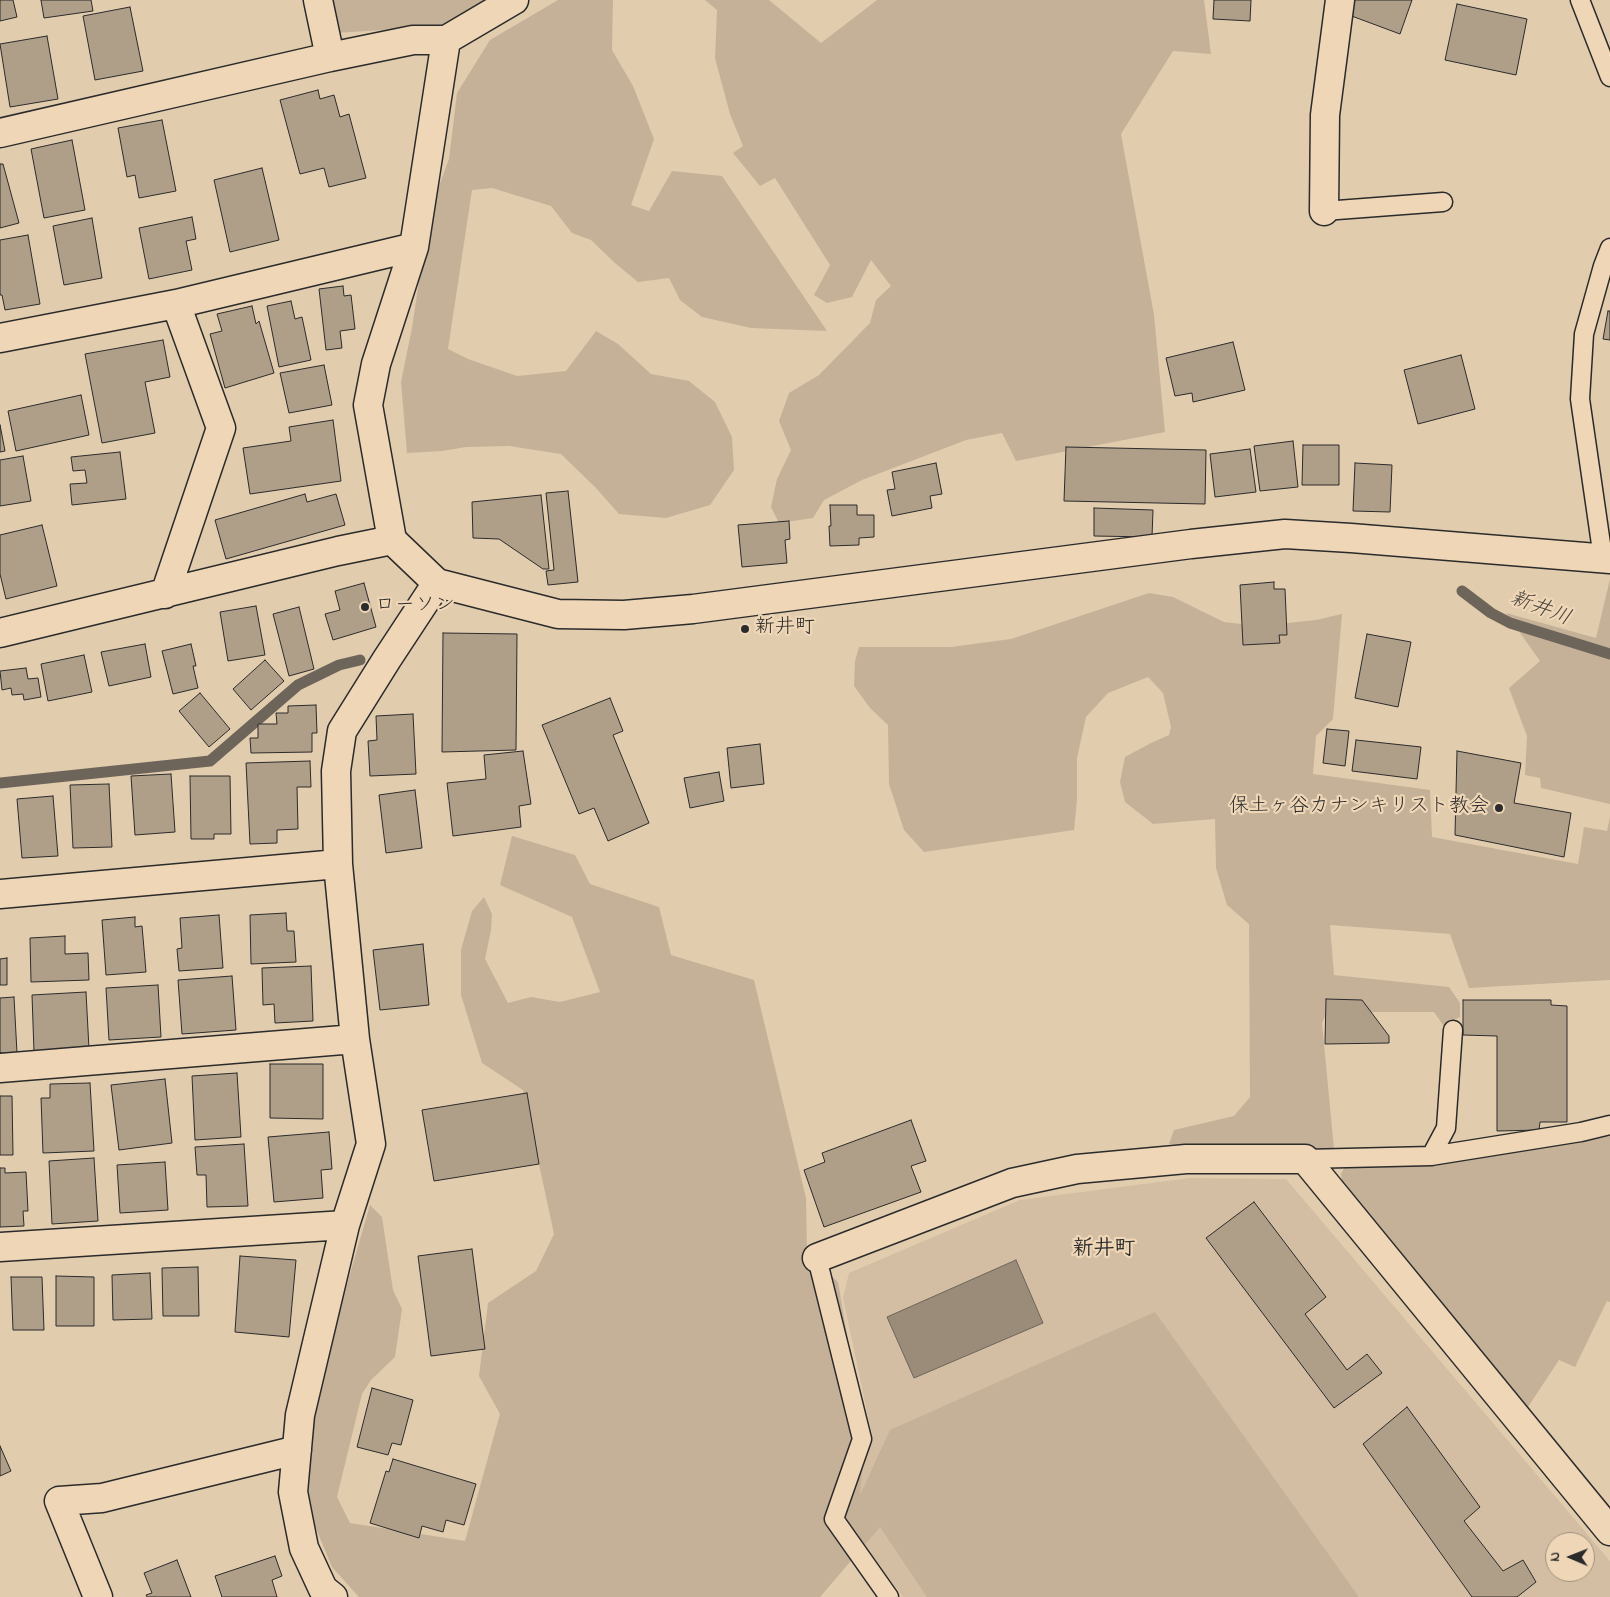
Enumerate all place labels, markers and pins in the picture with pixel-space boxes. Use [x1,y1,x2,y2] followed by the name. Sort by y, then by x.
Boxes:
[375,595,455,619] place label: ローソン
[359,601,371,613] marker: ローソン
[755,617,815,641] place label: 新井町
[739,623,751,635] marker: 新井町
[1229,796,1489,820] place label: 保土ヶ谷カナンキリスト教会
[1493,802,1505,814] marker: 保土ヶ谷カナンキリスト教会

